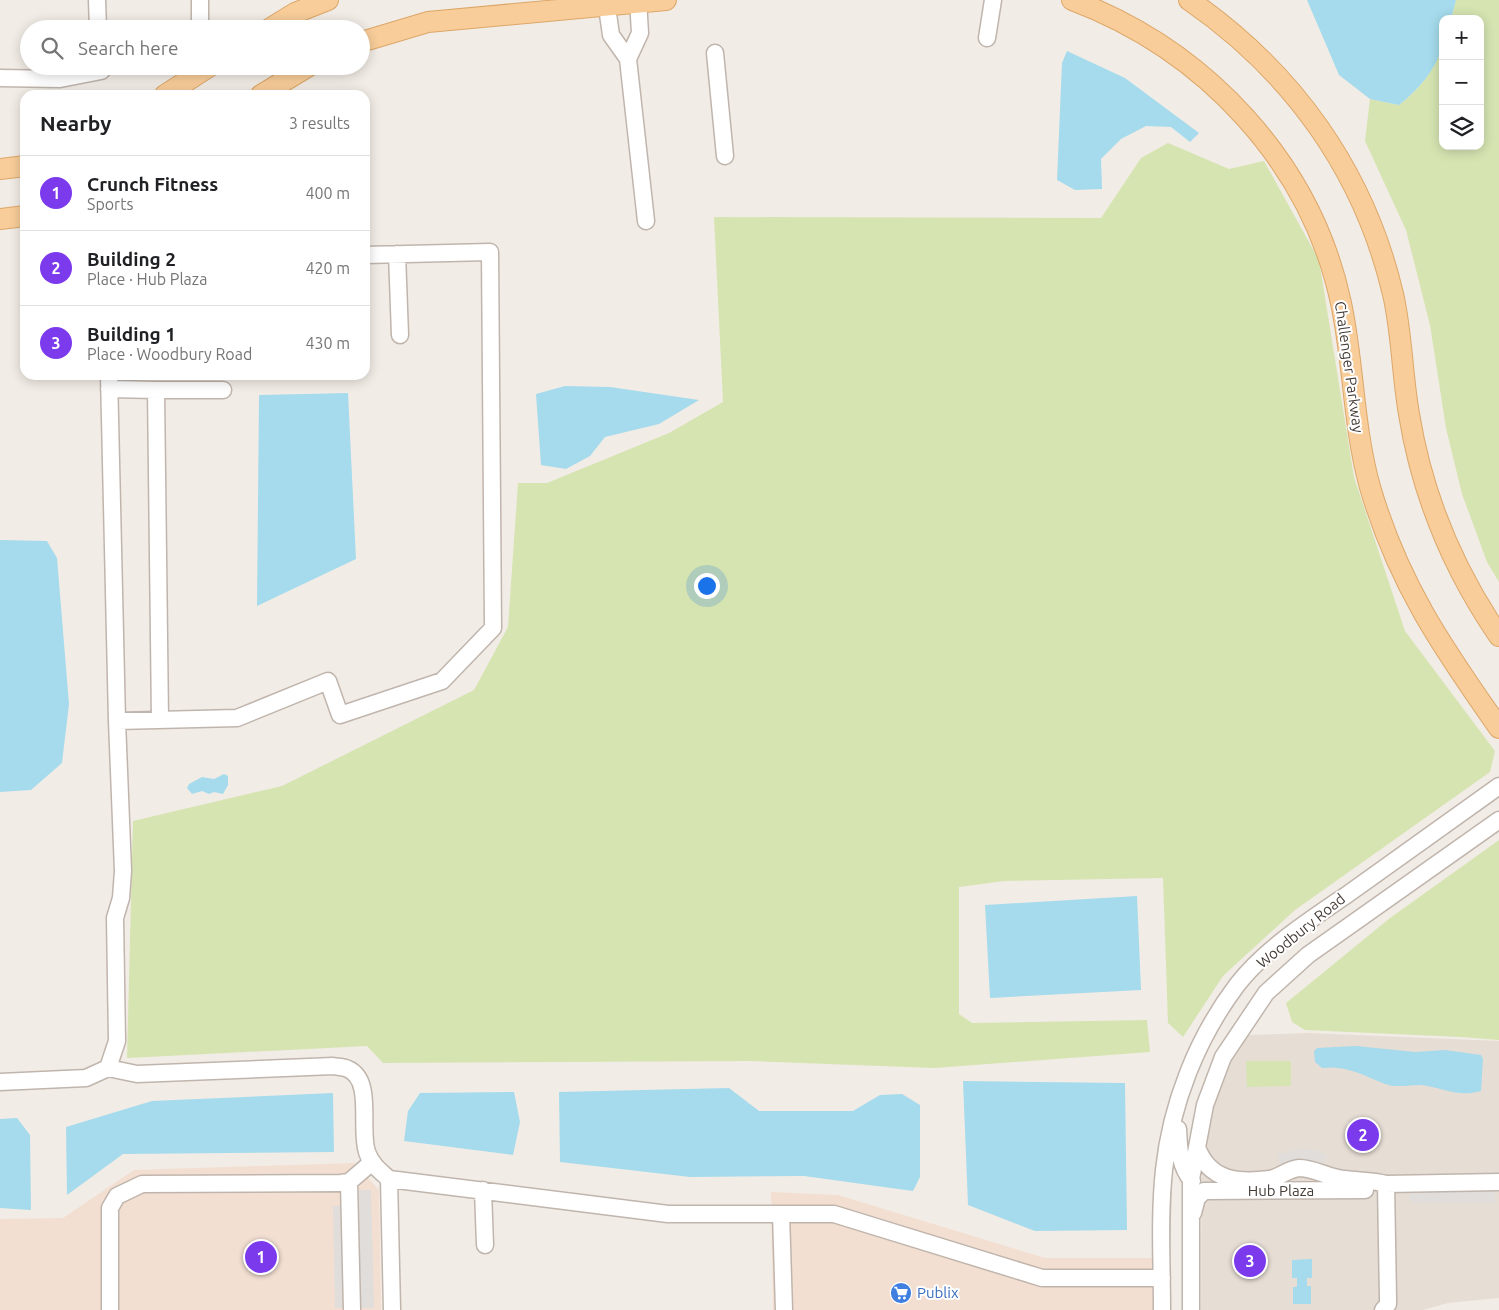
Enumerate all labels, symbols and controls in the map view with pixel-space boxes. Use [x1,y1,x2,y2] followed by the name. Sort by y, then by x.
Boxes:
[1439,15,1484,150] map controls
[1439,15,1484,60] button: +
[20,20,370,75] search box
[38,34,66,62] icon: search
[78,37,178,59] text: Search here
[1439,60,1484,105] button: −
[1439,105,1484,150] button: layers
[40,111,111,135] text: Nearby
[289,114,350,132] text: 3 results
[87,173,218,195] text: Crunch Fitness
[51,184,61,202] text: 1
[305,184,350,202] text: 400 m
[87,195,133,213] text: Sports
[87,248,176,270] text: Building 2
[51,259,61,277] text: 2
[305,259,350,277] text: 420 m
[87,270,207,288] text: Place · Hub Plaza
[1332,300,1367,434] street label: Challenger Parkway
[87,323,176,345] text: Building 1
[51,334,61,352] text: 3
[305,334,350,352] text: 430 m
[87,345,252,363] text: Place · Woodbury Road
[694,573,720,599] your location
[1253,890,1348,971] street label: Woodbury Road
[1347,1116,1379,1154] pin: 2
[1248,1182,1314,1199] street label: Hub Plaza
[245,1238,277,1276] pin: 1
[1234,1242,1266,1280] pin: 3
[889,1281,913,1305] supermarket icon: Publix
[917,1284,959,1301] place label: Publix

